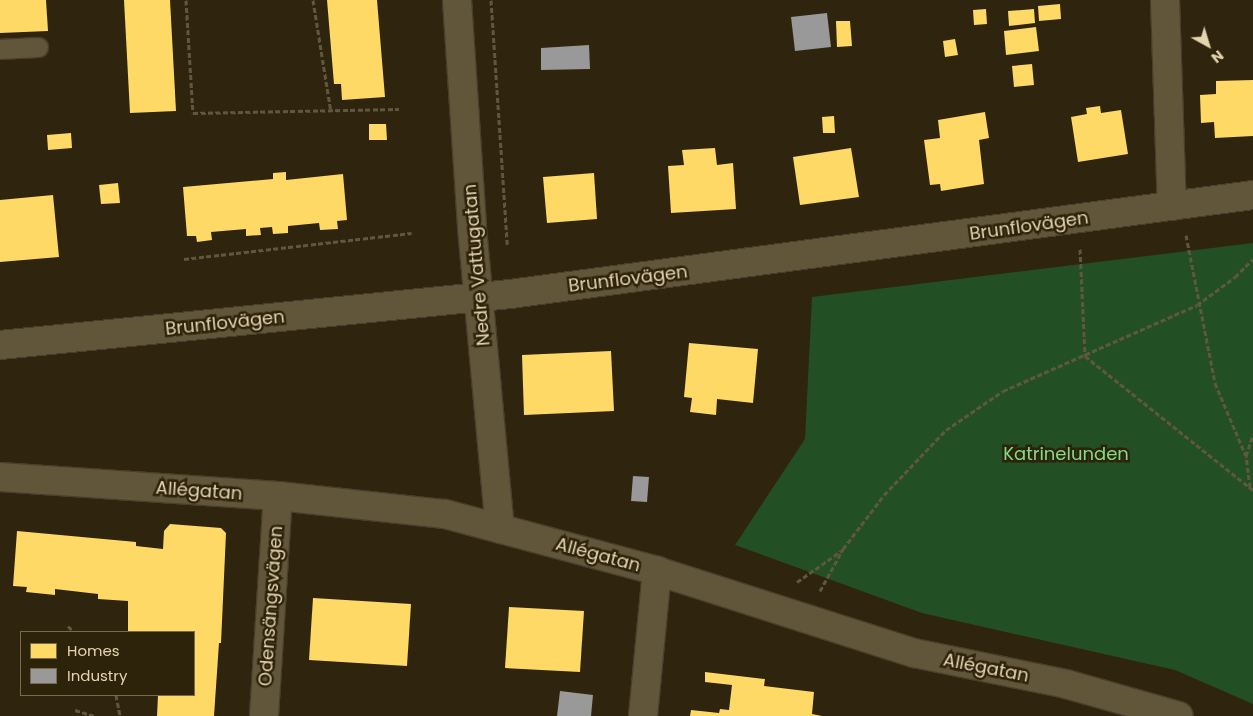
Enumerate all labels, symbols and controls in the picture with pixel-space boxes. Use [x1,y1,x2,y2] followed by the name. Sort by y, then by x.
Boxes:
[1183,20,1233,70] north arrow
[1207,46,1228,68] text: N
[459,183,495,347] street label: Nedre Vattugatan
[968,207,1090,245] street label: Brunflovägen
[567,261,689,297] street label: Brunflovägen
[164,306,286,340] street label: Brunflovägen
[1003,443,1129,465] park label: Katrinelunden
[155,477,243,505] street label: Allégatan
[255,525,287,687] street label: Odensängsvägen
[553,533,643,577] street label: Allégatan
[20,631,195,696] legend
[67,640,120,661] text: Homes
[941,649,1031,687] street label: Allégatan
[67,665,127,686] text: Industry

